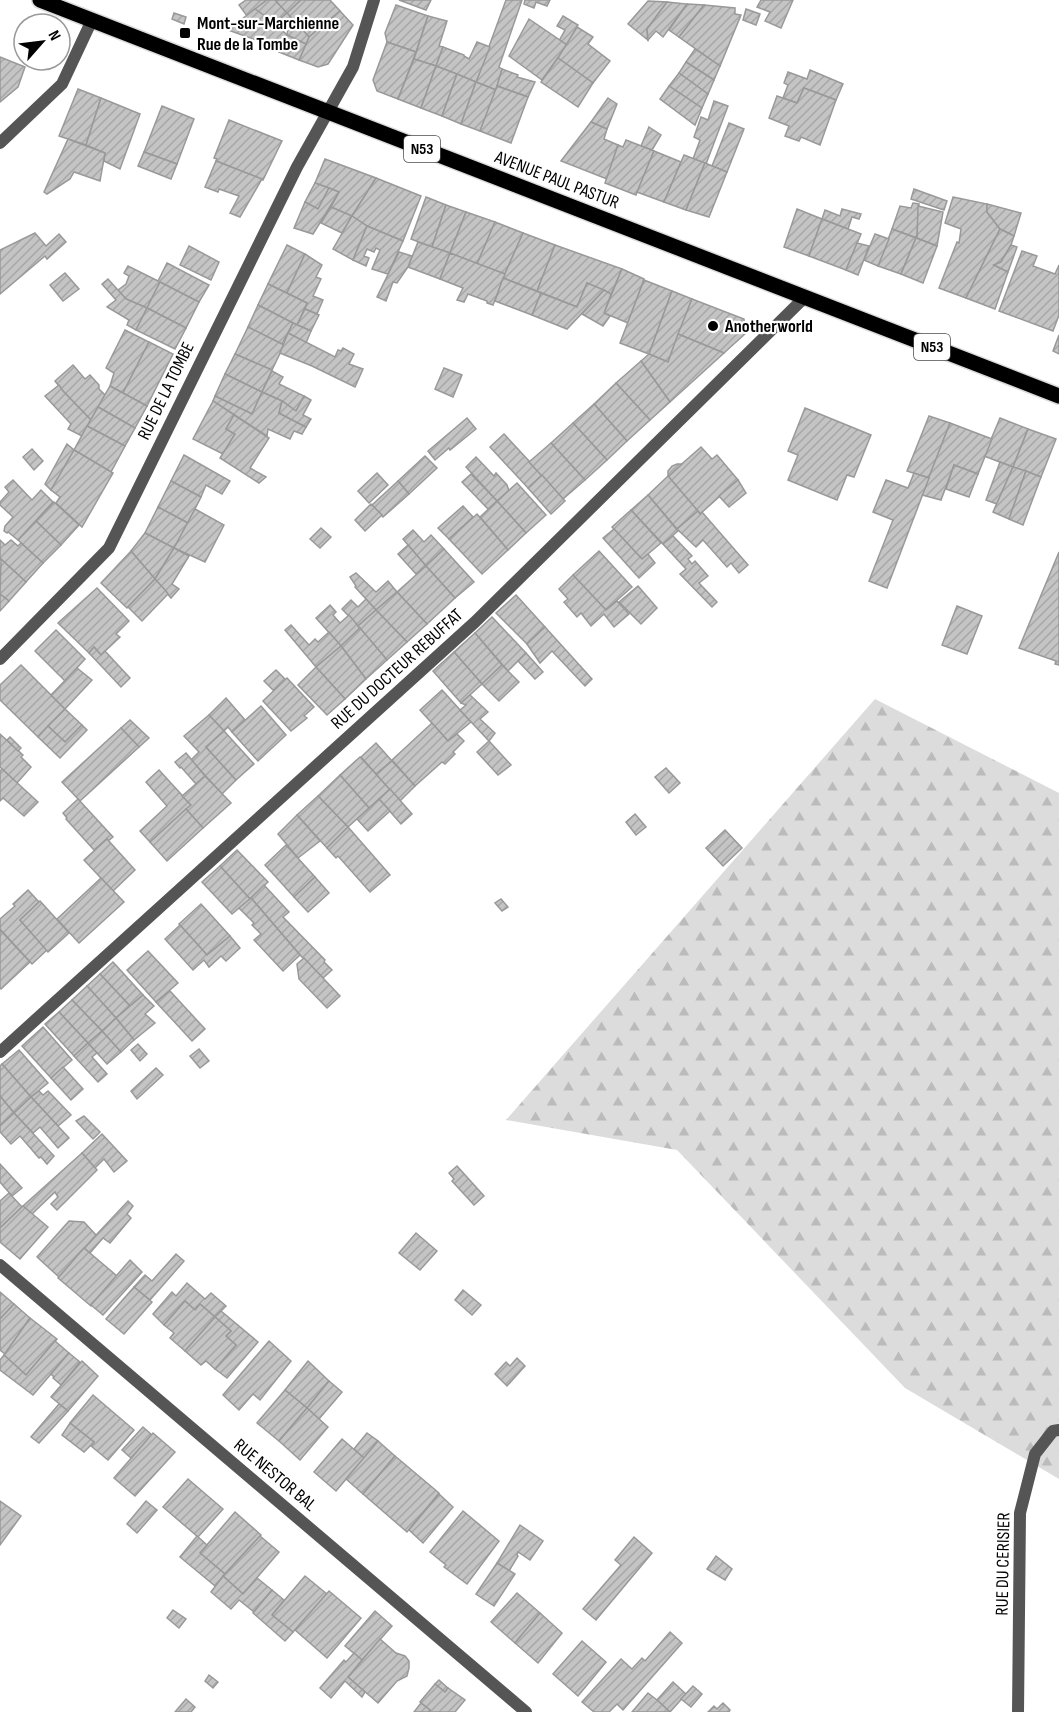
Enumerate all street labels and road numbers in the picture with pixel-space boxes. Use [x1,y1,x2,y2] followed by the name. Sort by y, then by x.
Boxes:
[404,136,440,162] road number: N53
[491,146,622,213] street label: AVENUE PAUL PASTUR
[914,334,950,360] road number: N53
[133,339,199,443] street label: RUE DE LA TOMBE
[327,604,467,734] street label: RUE DU DOCTEUR REBUFFAT
[230,1435,321,1516] street label: RUE NESTOR BAL
[992,1512,1014,1616] street label: RUE DU CERISIER

